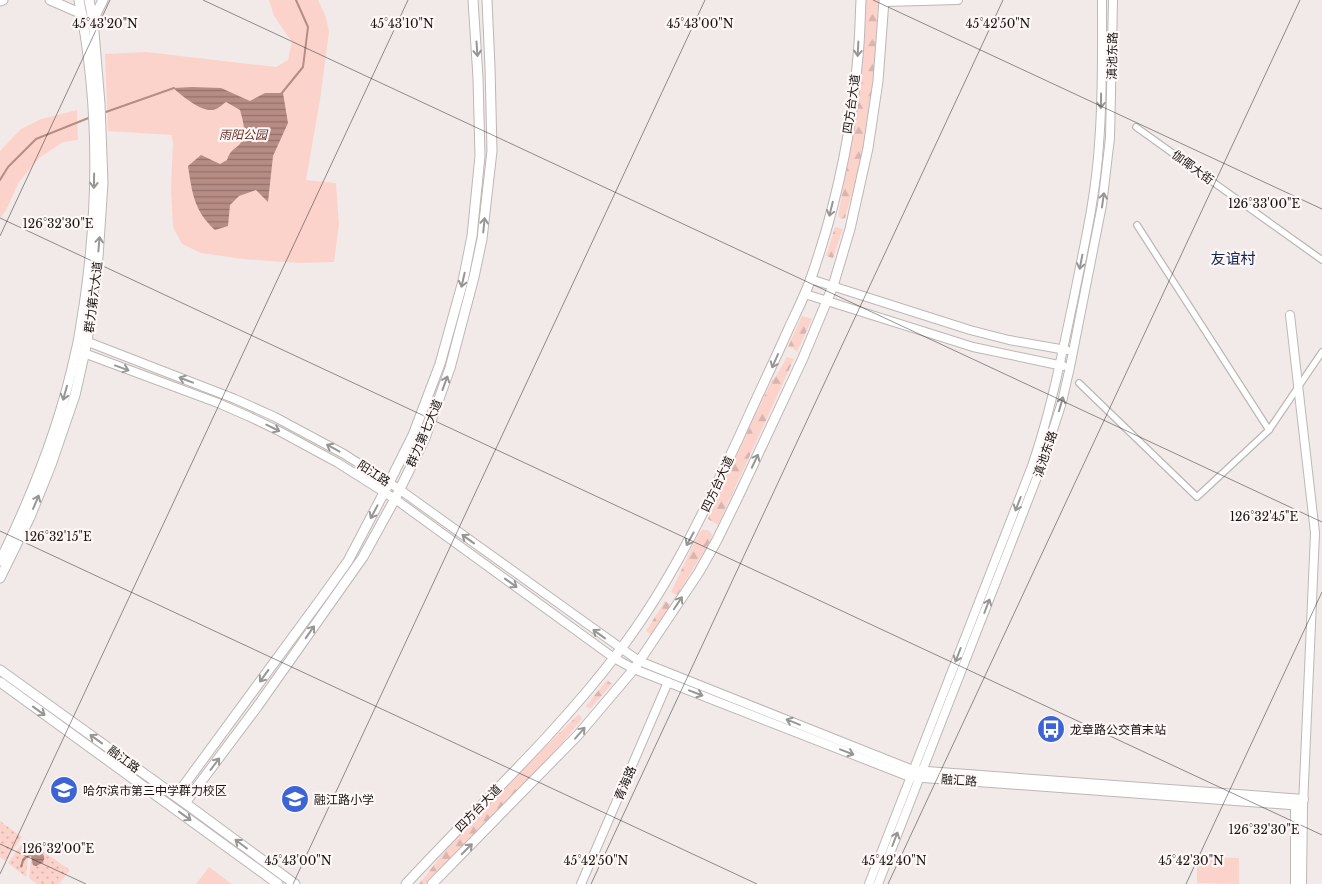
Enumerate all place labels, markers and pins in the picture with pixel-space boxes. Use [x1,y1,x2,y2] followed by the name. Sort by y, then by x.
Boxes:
[1036,714,1066,744] bus stop icon: 龙章路公交首末站
[1070,722,1166,737] place label: 龙章路公交首末站
[49,775,79,805] school or university icon: 哈尔滨市第三中学群力校区
[83,783,227,798] place label: 哈尔滨市第三中学群力校区
[280,784,310,814] school or university icon: 融江路小学
[314,792,374,807] place label: 融江路小学

